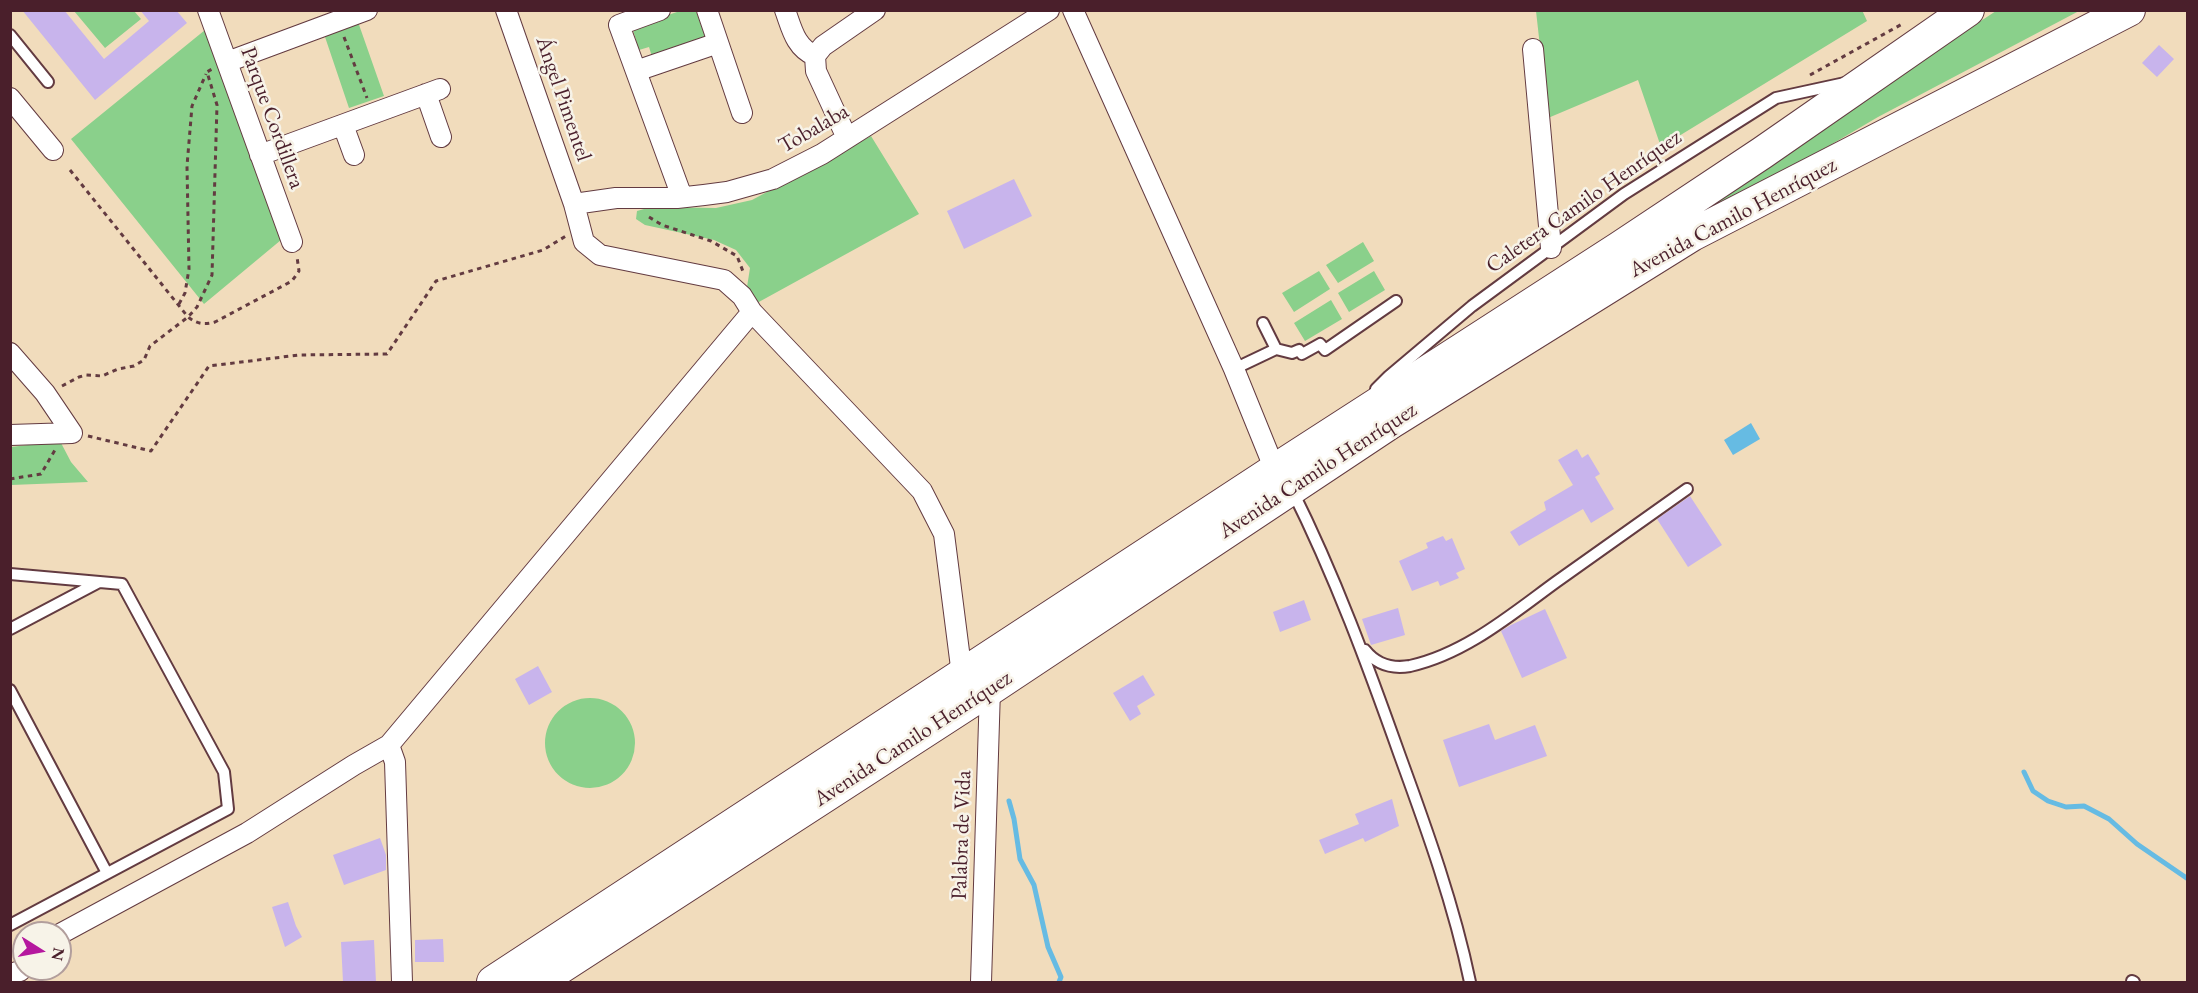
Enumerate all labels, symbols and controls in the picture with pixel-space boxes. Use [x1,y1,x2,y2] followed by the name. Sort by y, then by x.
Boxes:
[529,33,597,165] street label: Ángel Pimentel
[234,44,310,192] street label: Parque Cordillera
[774,98,854,160] street label: Tobalaba
[1481,125,1687,279] street label: Caletera Camilo Henríquez
[1625,152,1841,284] street label: Avenida Camilo Henríquez
[1214,397,1422,545] street label: Avenida Camilo Henríquez
[809,665,1017,813] street label: Avenida Camilo Henríquez
[947,770,977,900] street label: Palabra de Vida
[12,921,72,981] north arrow
[47,946,70,963] text: N

